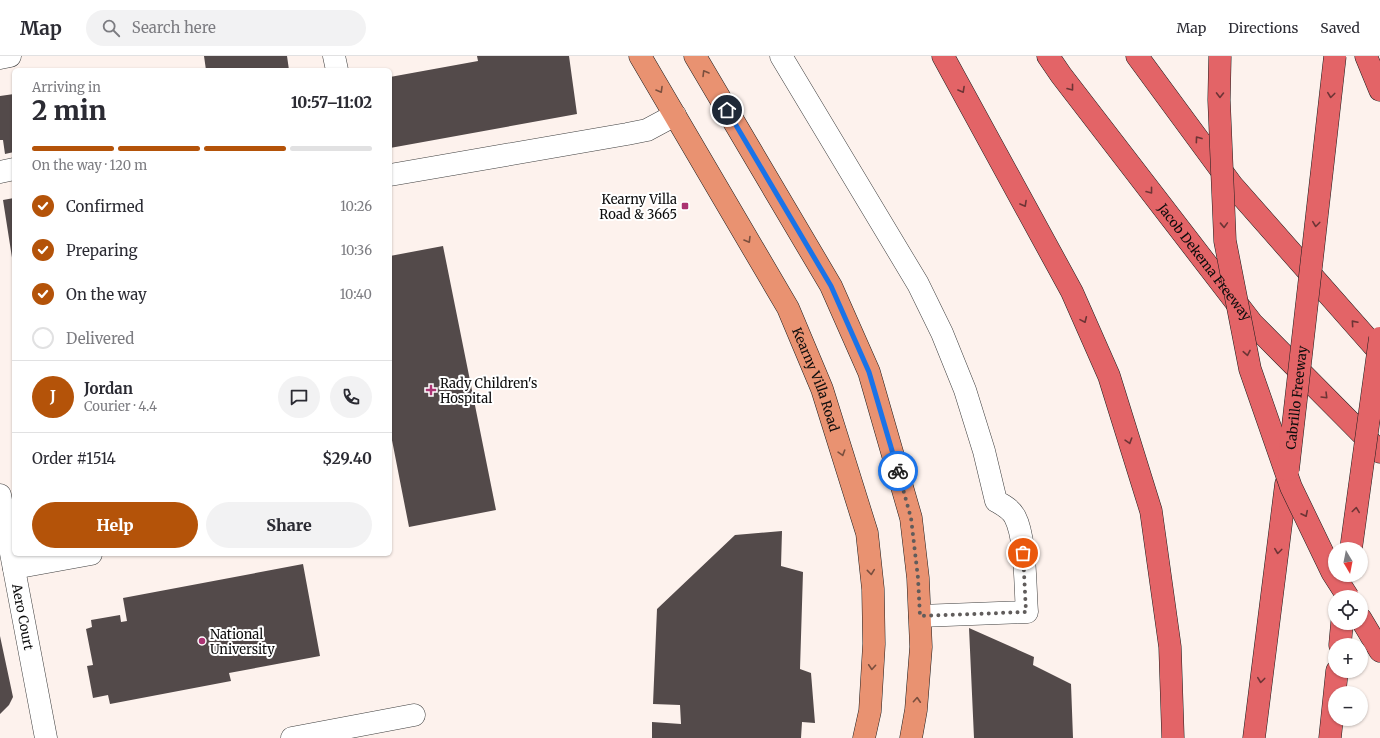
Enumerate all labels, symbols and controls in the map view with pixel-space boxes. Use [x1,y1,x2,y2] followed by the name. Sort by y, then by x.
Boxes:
[86,10,366,46] search box
[20,16,62,40] text: Map
[100,17,122,39] icon: search
[132,18,216,37] text: Search here
[1176,19,1206,37] text: Map
[1228,19,1298,37] text: Directions
[1320,19,1360,37] text: Saved
[702,70,709,77] one-way arrow
[32,79,101,96] text: Arriving in
[1066,83,1073,90] one-way arrow
[655,86,662,93] one-way arrow
[957,86,964,93] one-way arrow
[1216,92,1224,98] one-way arrow
[1326,92,1335,98] one-way arrow
[291,93,372,112] text: 10:57–11:02
[710,93,744,127] pin
[32,94,106,127] text: 2 min
[716,99,738,121] icon: home
[1196,136,1203,143] one-way arrow
[32,157,147,174] text: On the way · 120 m
[1146,186,1153,193] one-way arrow
[599,191,677,223] place label: Kearny Villa Road & 3665
[32,195,54,217] icon: check
[66,197,144,216] text: Confirmed
[340,198,372,215] text: 10:26
[1019,200,1027,207] one-way arrow
[1154,200,1255,325] street label: Jacob Dekema Freeway
[680,201,690,211] marker: Kearny Villa Road & 3665
[1312,221,1321,227] one-way arrow
[1220,222,1228,228] one-way arrow
[744,236,751,244] one-way arrow
[32,239,54,261] icon: check
[66,241,138,260] text: Preparing
[341,242,372,259] text: 10:36
[32,283,54,305] icon: check
[66,285,147,304] text: On the way
[340,286,372,303] text: 10:40
[1079,315,1087,323] one-way arrow
[1352,321,1359,328] one-way arrow
[788,325,843,434] street label: Kearny Villa Road
[66,329,134,348] text: Delivered
[1282,344,1311,450] street label: Cabrillo Freeway
[1242,350,1250,356] one-way arrow
[440,375,537,407] place label: Rady Children's Hospital
[278,376,320,418] button: chat
[330,376,372,418] button: phone
[84,379,133,398] text: Jordan
[425,384,437,396] marker: Rady Children's Hospital
[50,387,56,406] text: J
[1320,391,1328,399] one-way arrow
[84,398,157,415] text: Courier · 4.4
[1124,438,1133,445] one-way arrow
[32,449,116,468] text: Order #1514
[322,449,372,468] text: $29.40
[837,449,846,456] one-way arrow
[878,451,918,491] courier
[887,460,909,482] icon: bike
[32,502,198,548] button: Help
[206,502,372,548] button: Share
[1351,507,1360,513] one-way arrow
[1300,510,1308,518] one-way arrow
[1006,536,1040,570] pin
[1012,542,1034,564] icon: bag
[1328,542,1368,582] north arrow
[1328,542,1368,726] map controls
[1274,548,1283,554] one-way arrow
[867,569,876,575] one-way arrow
[8,581,37,651] street label: Aero Court
[1328,590,1368,630] button: locate
[210,626,275,658] place label: National University
[197,636,207,646] marker: National University
[1328,638,1368,678] button: +
[868,664,877,671] one-way arrow
[1257,677,1266,683] one-way arrow
[1328,686,1368,726] button: −
[912,697,921,703] one-way arrow

